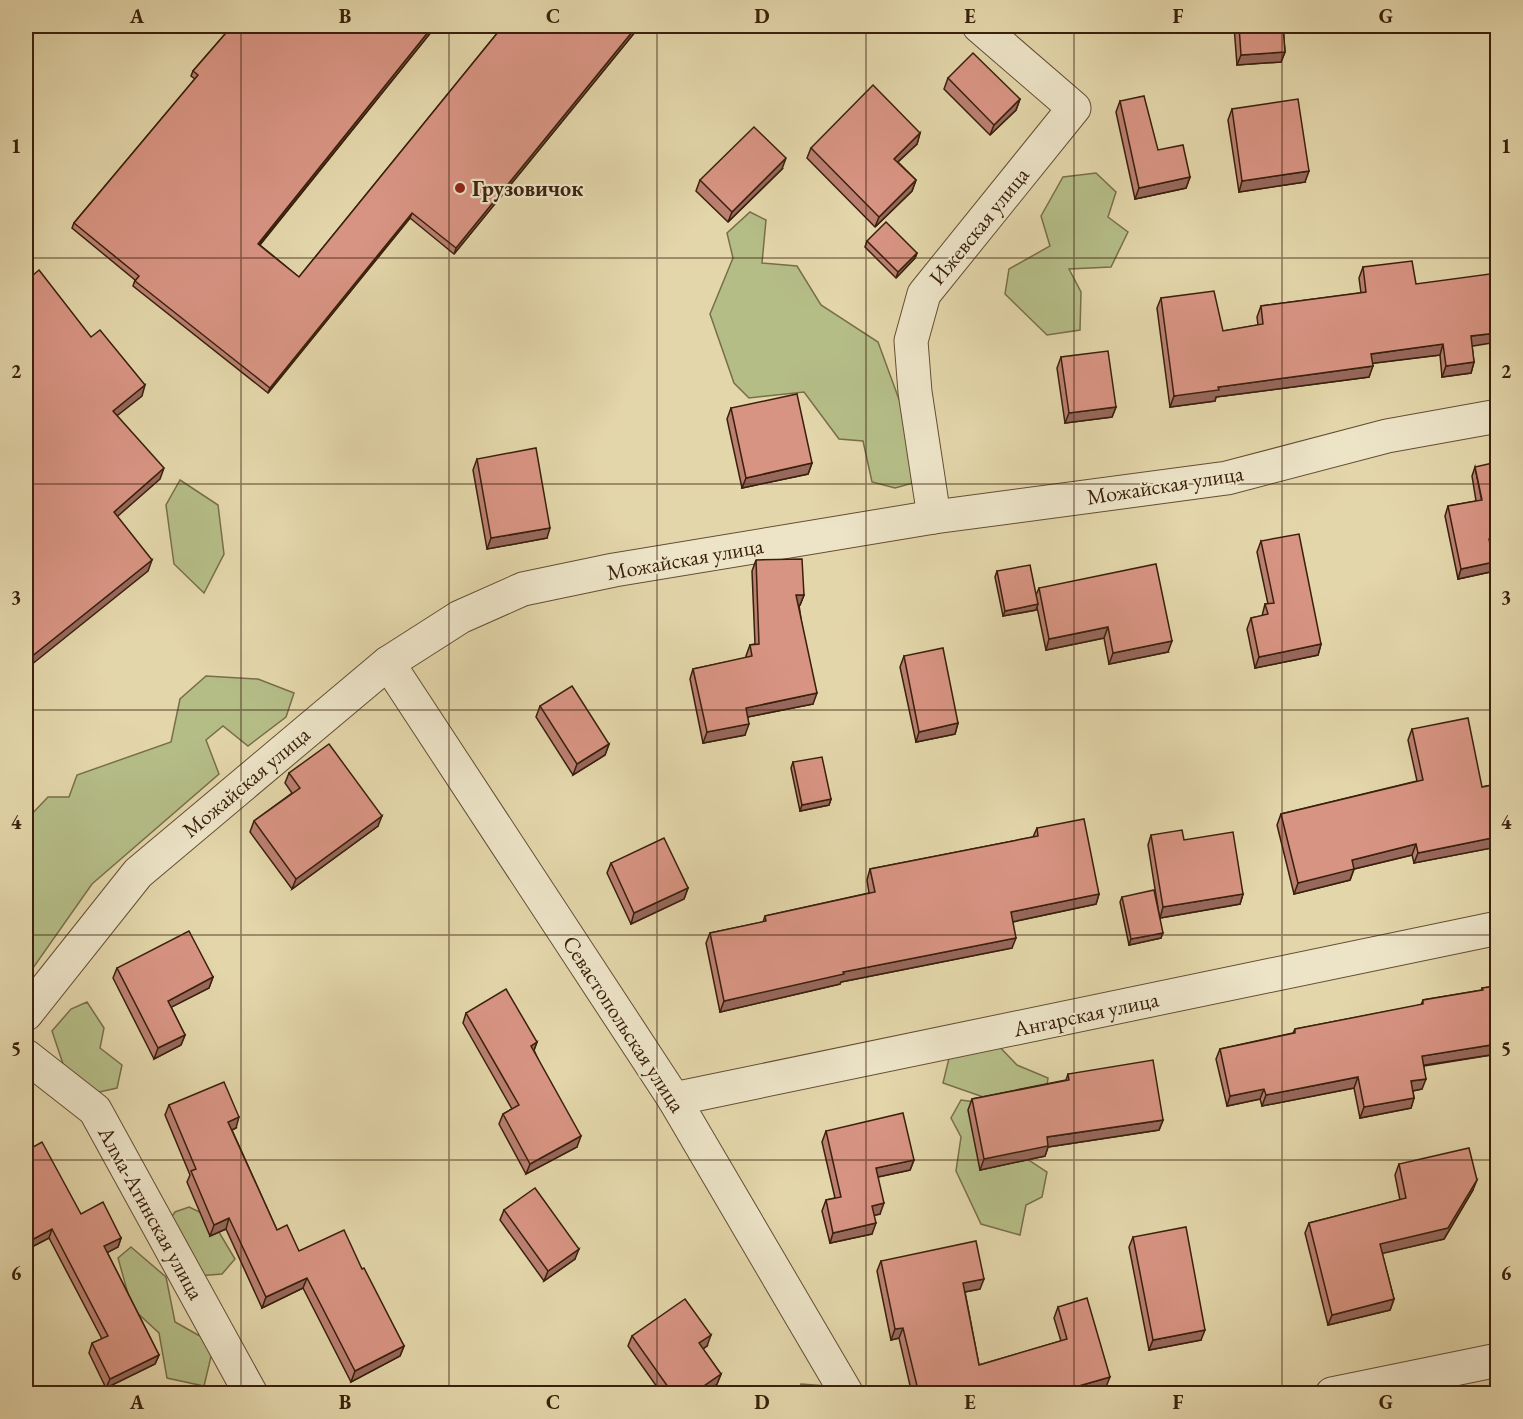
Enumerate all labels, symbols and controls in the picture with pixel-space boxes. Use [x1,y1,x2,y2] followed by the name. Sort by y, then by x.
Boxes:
[129,3,145,29] text: A
[339,3,351,29] text: B
[546,3,560,29] text: C
[754,3,770,29] text: D
[964,3,976,29] text: E
[1173,3,1184,29] text: F
[1379,3,1393,29] text: G
[11,133,21,159] text: 1
[1501,133,1511,159] text: 1
[922,161,1036,291] street label: Ижевская улица
[472,174,584,203] place label: Грузовичок
[453,181,467,195] marker: Грузовичок
[11,358,22,384] text: 2
[1501,358,1512,384] text: 2
[1085,458,1246,512] street label: Можайская улица
[604,531,766,587] street label: Можайская улица
[11,584,21,610] text: 3
[1501,584,1511,610] text: 3
[176,720,316,844] street label: Можайская улица
[11,809,22,835] text: 4
[1501,809,1512,835] text: 4
[556,930,692,1118] street label: Севастопольская улица
[1010,984,1162,1044] street label: Ангарская улица
[11,1035,21,1061] text: 5
[1501,1035,1511,1061] text: 5
[91,1120,211,1305] street label: Алма-Атинская улица
[11,1260,22,1286] text: 6
[1501,1260,1512,1286] text: 6
[129,1389,145,1415] text: A
[339,1389,351,1415] text: B
[546,1389,560,1415] text: C
[754,1389,770,1415] text: D
[964,1389,976,1415] text: E
[1173,1389,1184,1415] text: F
[1379,1389,1393,1415] text: G

